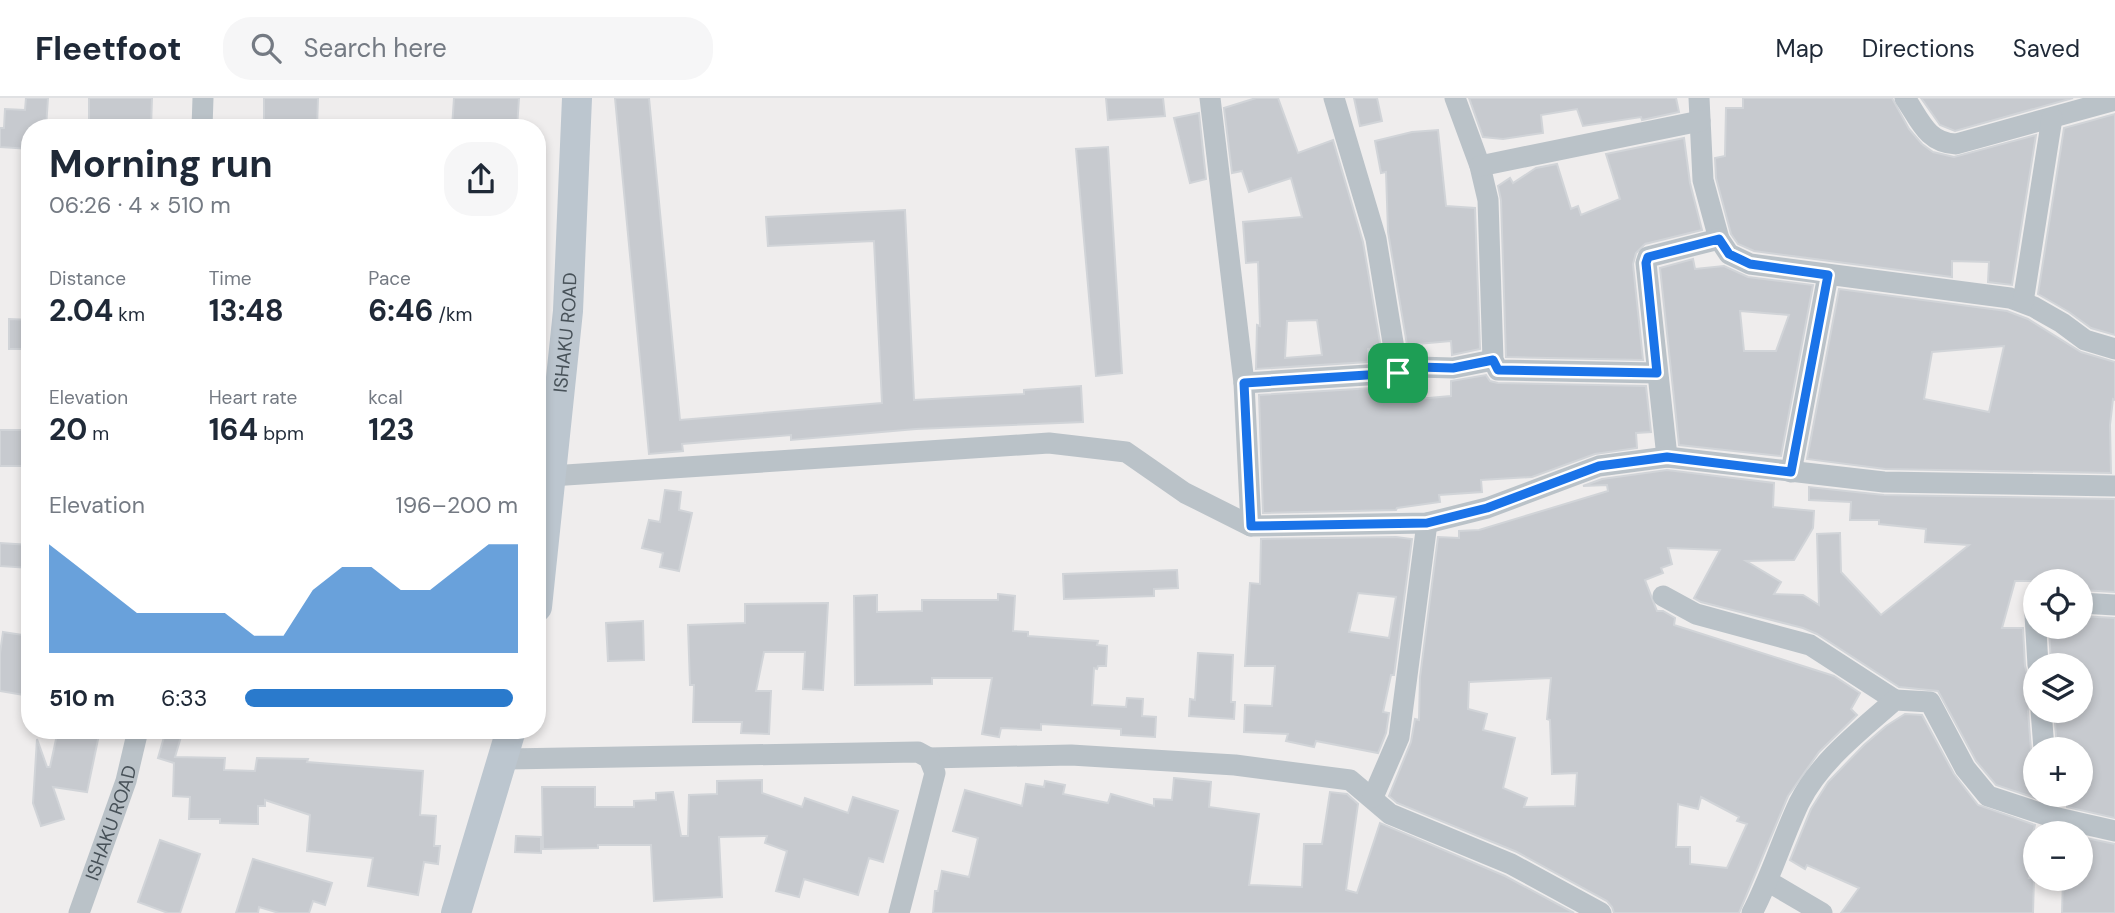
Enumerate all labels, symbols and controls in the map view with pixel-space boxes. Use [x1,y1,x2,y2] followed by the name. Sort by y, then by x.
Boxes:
[223,17,713,80] search box
[35,27,181,70] text: Fleetfoot
[247,29,285,67] icon: search
[303,31,447,65] text: Search here
[1776,33,1824,64] text: Map
[1862,33,1975,64] text: Directions
[2013,33,2080,64] text: Saved
[49,139,273,189] text: Morning run
[444,142,518,216] button: share
[49,190,231,220] text: 06:26 · 4 × 510 m
[49,266,126,291] text: Distance
[209,266,252,291] text: Time
[368,266,411,291] text: Pace
[547,272,582,394] street label: ISHAKU ROAD
[49,291,113,330] text: 2.04
[209,291,284,330] text: 13:48
[368,291,434,330] text: 6:46
[113,302,145,327] text: km
[434,302,473,327] text: /km
[1368,343,1428,403] pin
[1379,354,1417,392] icon: arrive
[49,385,128,410] text: Elevation
[209,385,297,410] text: Heart rate
[368,385,403,410] text: kcal
[49,410,87,449] text: 20
[209,410,258,449] text: 164
[368,410,415,449] text: 123
[87,421,109,446] text: m
[258,421,304,446] text: bpm
[49,490,145,520] text: Elevation
[395,490,518,520] text: 196–200 m
[2023,569,2093,891] map controls
[2023,569,2093,639] button: locate
[2023,653,2093,723] button: layers
[49,683,115,713] text: 510 m
[161,683,207,713] text: 6:33
[2023,737,2093,807] button: +
[79,762,142,883] street label: ISHAKU ROAD
[2023,821,2093,891] button: −

